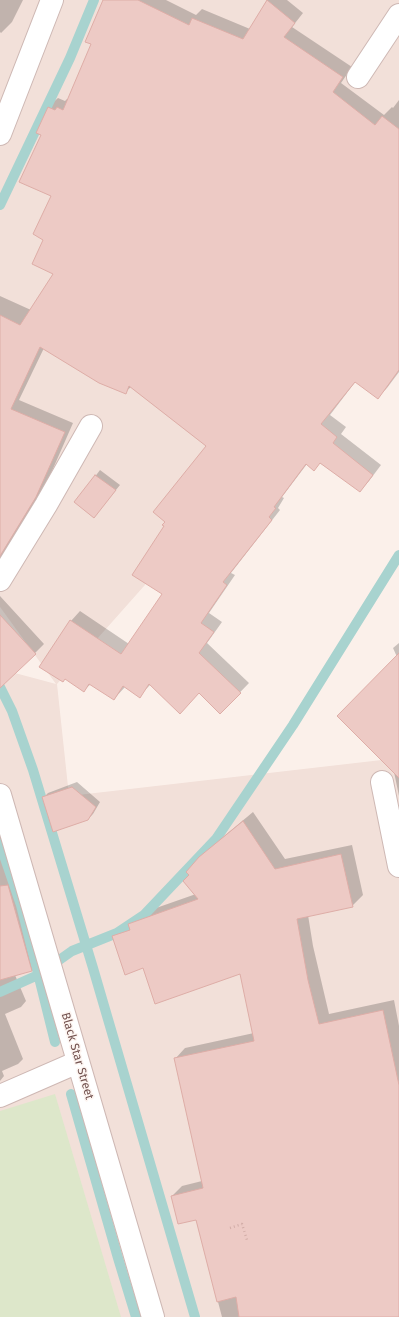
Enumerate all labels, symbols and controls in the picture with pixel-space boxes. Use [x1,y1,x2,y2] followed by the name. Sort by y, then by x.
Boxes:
[58,1011,96,1101] street label: Black Star Street

